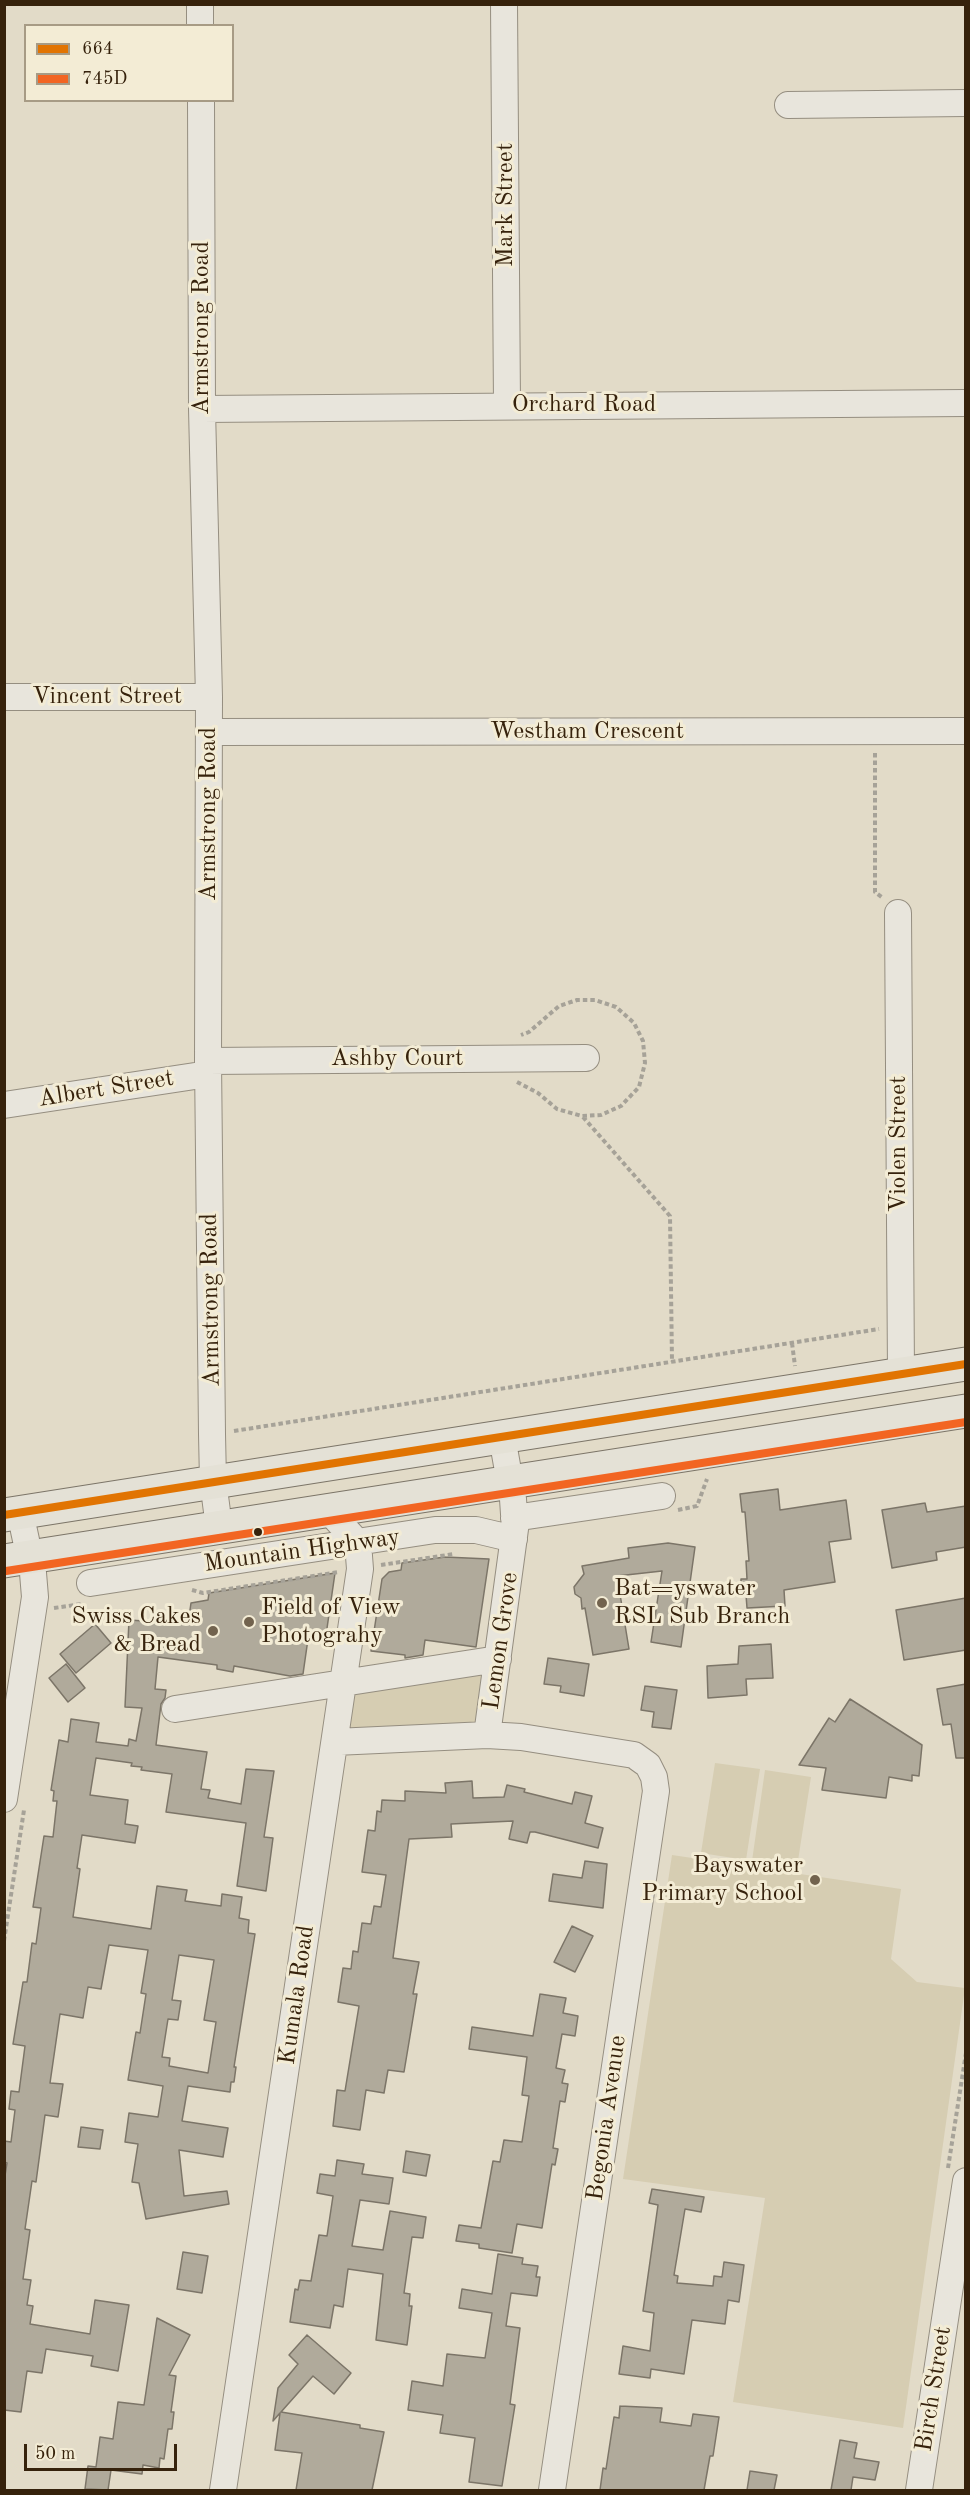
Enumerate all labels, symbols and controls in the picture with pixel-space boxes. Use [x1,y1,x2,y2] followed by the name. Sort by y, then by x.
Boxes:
[24,24,234,102] legend
[82,40,113,58] text: 664
[82,70,127,88] text: 745D
[492,143,520,267] street label: Mark Street
[188,241,216,415] street label: Armstrong Road
[512,391,656,419] street label: Orchard Road
[32,683,182,711] street label: Vincent Street
[490,718,684,746] street label: Westham Crescent
[195,727,223,901] street label: Armstrong Road
[331,1045,463,1073] street label: Ashby Court
[36,1064,176,1114] street label: Albert Street
[885,1076,913,1212] street label: Violen Street
[195,1213,227,1387] street label: Armstrong Road
[202,1523,402,1579] street label: Mountain Highway
[252,1526,264,1538] unlabelled marker
[477,1570,525,1712] street label: Lemon Grove
[614,1575,790,1631] place label: Bat=yswater RSL Sub Branch
[261,1594,401,1650] place label: Field of View Photograhy
[595,1596,609,1610] marker: Bat=yswater RSL Sub Branch
[72,1603,201,1659] place label: Swiss Cakes & Bread
[242,1615,256,1629] marker: Field of View Photograhy
[206,1624,220,1638] marker: Swiss Cakes & Bread
[641,1852,803,1908] place label: Bayswater Primary School
[808,1873,822,1887] marker: Bayswater Primary School
[273,1923,321,2067] street label: Kumala Road
[581,2033,633,2203] street label: Begonia Avenue
[910,2324,958,2454] street label: Birch Street
[27,2432,180,2470] scale bar
[35,2445,75,2463] text: 50 m

